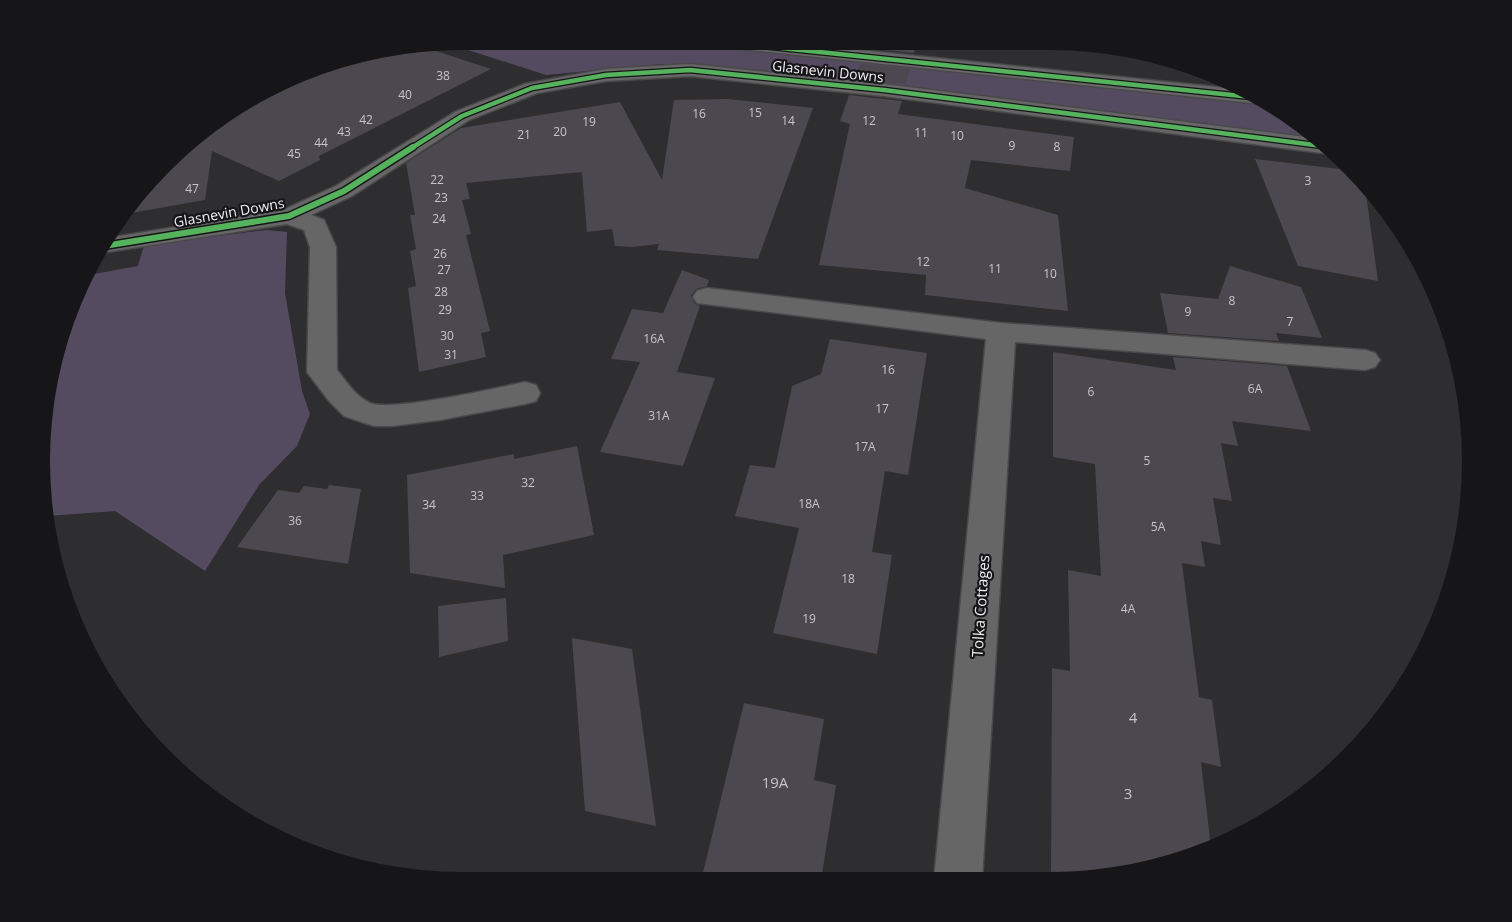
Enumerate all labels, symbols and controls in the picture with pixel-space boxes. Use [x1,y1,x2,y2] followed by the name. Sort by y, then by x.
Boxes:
[771,56,885,86] street label: Glasnevin Downs
[436,67,450,84] house number: 38
[398,86,412,103] house number: 40
[748,104,762,121] house number: 15
[692,105,706,122] house number: 16
[359,111,373,128] house number: 42
[781,112,795,129] house number: 14
[862,112,876,129] house number: 12
[582,113,596,130] house number: 19
[337,123,351,140] house number: 43
[553,123,567,140] house number: 20
[914,124,928,141] house number: 11
[517,126,531,143] house number: 21
[950,127,964,144] house number: 10
[314,134,328,151] house number: 44
[1009,137,1016,154] house number: 9
[1054,138,1061,155] house number: 8
[287,145,301,162] house number: 45
[430,171,444,188] house number: 22
[1305,172,1312,189] house number: 3
[185,180,199,197] house number: 47
[434,189,448,206] house number: 23
[172,193,286,231] street label: Glasnevin Downs
[432,210,446,227] house number: 24
[433,245,447,262] house number: 26
[916,253,930,270] house number: 12
[988,260,1002,277] house number: 11
[437,261,451,278] house number: 27
[1043,265,1057,282] house number: 10
[434,283,448,300] house number: 28
[1229,292,1236,309] house number: 8
[438,301,452,318] house number: 29
[1185,303,1192,320] house number: 9
[1287,313,1294,330] house number: 7
[440,327,454,344] house number: 30
[643,330,665,347] house number: 16A
[444,346,458,363] house number: 31
[881,361,895,378] house number: 16
[1248,380,1263,397] house number: 6A
[1088,383,1095,400] house number: 6
[875,400,889,417] house number: 17
[648,407,670,424] house number: 31A
[854,438,876,455] house number: 17A
[1144,452,1151,469] house number: 5
[521,474,535,491] house number: 32
[470,487,484,504] house number: 33
[798,495,820,512] house number: 18A
[422,496,436,513] house number: 34
[288,512,302,529] house number: 36
[1151,518,1166,535] house number: 5A
[966,554,994,658] street label: Tolka Cottages
[841,570,855,587] house number: 18
[1121,600,1136,617] house number: 4A
[802,610,816,627] house number: 19
[1129,707,1138,727] house number: 4
[762,772,789,792] house number: 19A
[1124,783,1132,803] house number: 3

